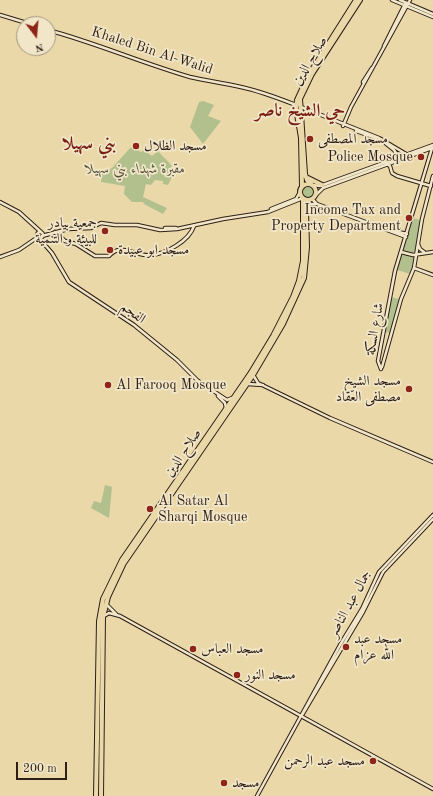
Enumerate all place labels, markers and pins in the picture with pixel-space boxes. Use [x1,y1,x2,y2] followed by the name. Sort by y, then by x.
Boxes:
[318,131,388,147] place label: مسجد المصطفى
[305,134,315,144] marker: مسجد المصطفى
[144,138,207,154] place label: مسجد الظلال
[131,141,141,151] marker: مسجد الظلال
[328,149,413,165] place label: Police Mosque
[416,152,426,162] marker: Police Mosque
[271,202,401,234] place label: Income Tax and Property Department
[404,213,414,223] marker: Income Tax and Property Department
[35,215,97,248] place label: جمعية بيادر للبيئة و التنمية
[100,226,110,236] marker: جمعية بيادر للبيئة و التنمية
[118,242,189,258] place label: مسجد ابو عبيدة
[105,245,115,255] marker: مسجد ابو عبيدة
[336,373,401,406] place label: مسجد الشيخ مصطفى العقاد
[116,377,226,393] place label: Al Farooq Mosque
[103,380,113,390] marker: Al Farooq Mosque
[404,384,414,394] marker: مسجد الشيخ مصطفى العقاد
[158,493,247,526] place label: Al Satar Al Sharqi Mosque
[145,504,155,514] marker: Al Satar Al Sharqi Mosque
[354,631,402,664] place label: مسجد عبد الله عزام
[201,641,264,657] place label: مسجد العباس
[341,642,351,652] marker: مسجد عبد الله عزام
[188,644,198,654] marker: مسجد العباس
[245,667,296,683] place label: مسجد النور
[232,670,242,680] marker: مسجد النور
[284,753,365,769] place label: مسجد عبد الرحمن
[368,756,378,766] marker: مسجد عبد الرحمن
[232,775,259,791] place label: مسجد
[219,778,229,788] marker: مسجد

